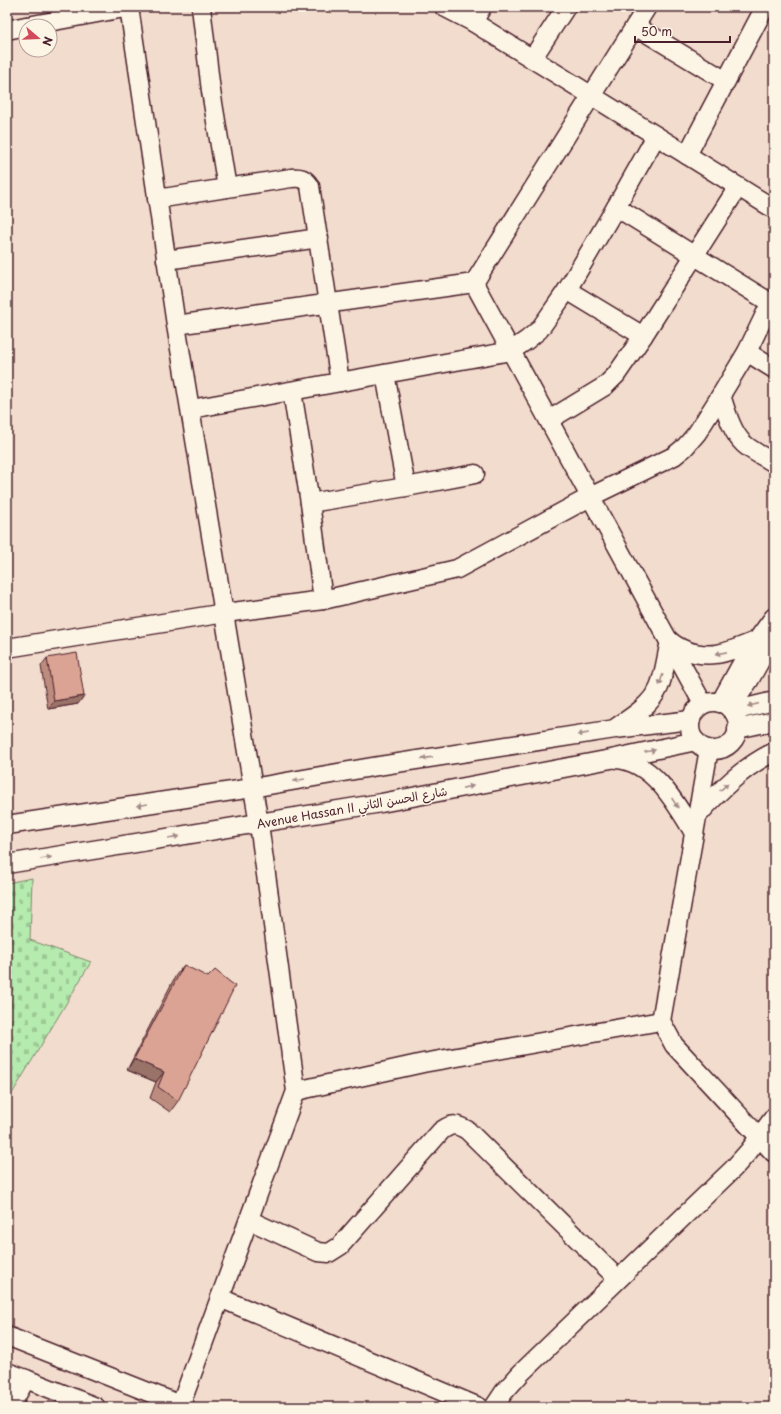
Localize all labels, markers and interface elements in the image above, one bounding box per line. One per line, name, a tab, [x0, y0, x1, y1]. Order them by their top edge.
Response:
north arrow	[18, 18, 58, 58]
scale bar	[635, 18, 730, 44]
text: 50 m	[641, 22, 672, 40]
text: N	[38, 35, 57, 49]
one-way arrow	[715, 650, 727, 656]
one-way arrow	[658, 674, 664, 686]
one-way arrow	[747, 703, 759, 709]
one-way arrow	[577, 731, 589, 737]
one-way arrow	[644, 748, 656, 754]
one-way arrow	[421, 756, 433, 762]
one-way arrow	[292, 777, 305, 783]
street label: Avenue Hassan II شارع الحسن الثاني	[255, 781, 449, 836]
one-way arrow	[719, 782, 729, 792]
one-way arrow	[462, 784, 474, 790]
one-way arrow	[671, 797, 679, 808]
one-way arrow	[136, 802, 149, 808]
one-way arrow	[168, 834, 180, 840]
one-way arrow	[39, 855, 52, 861]

